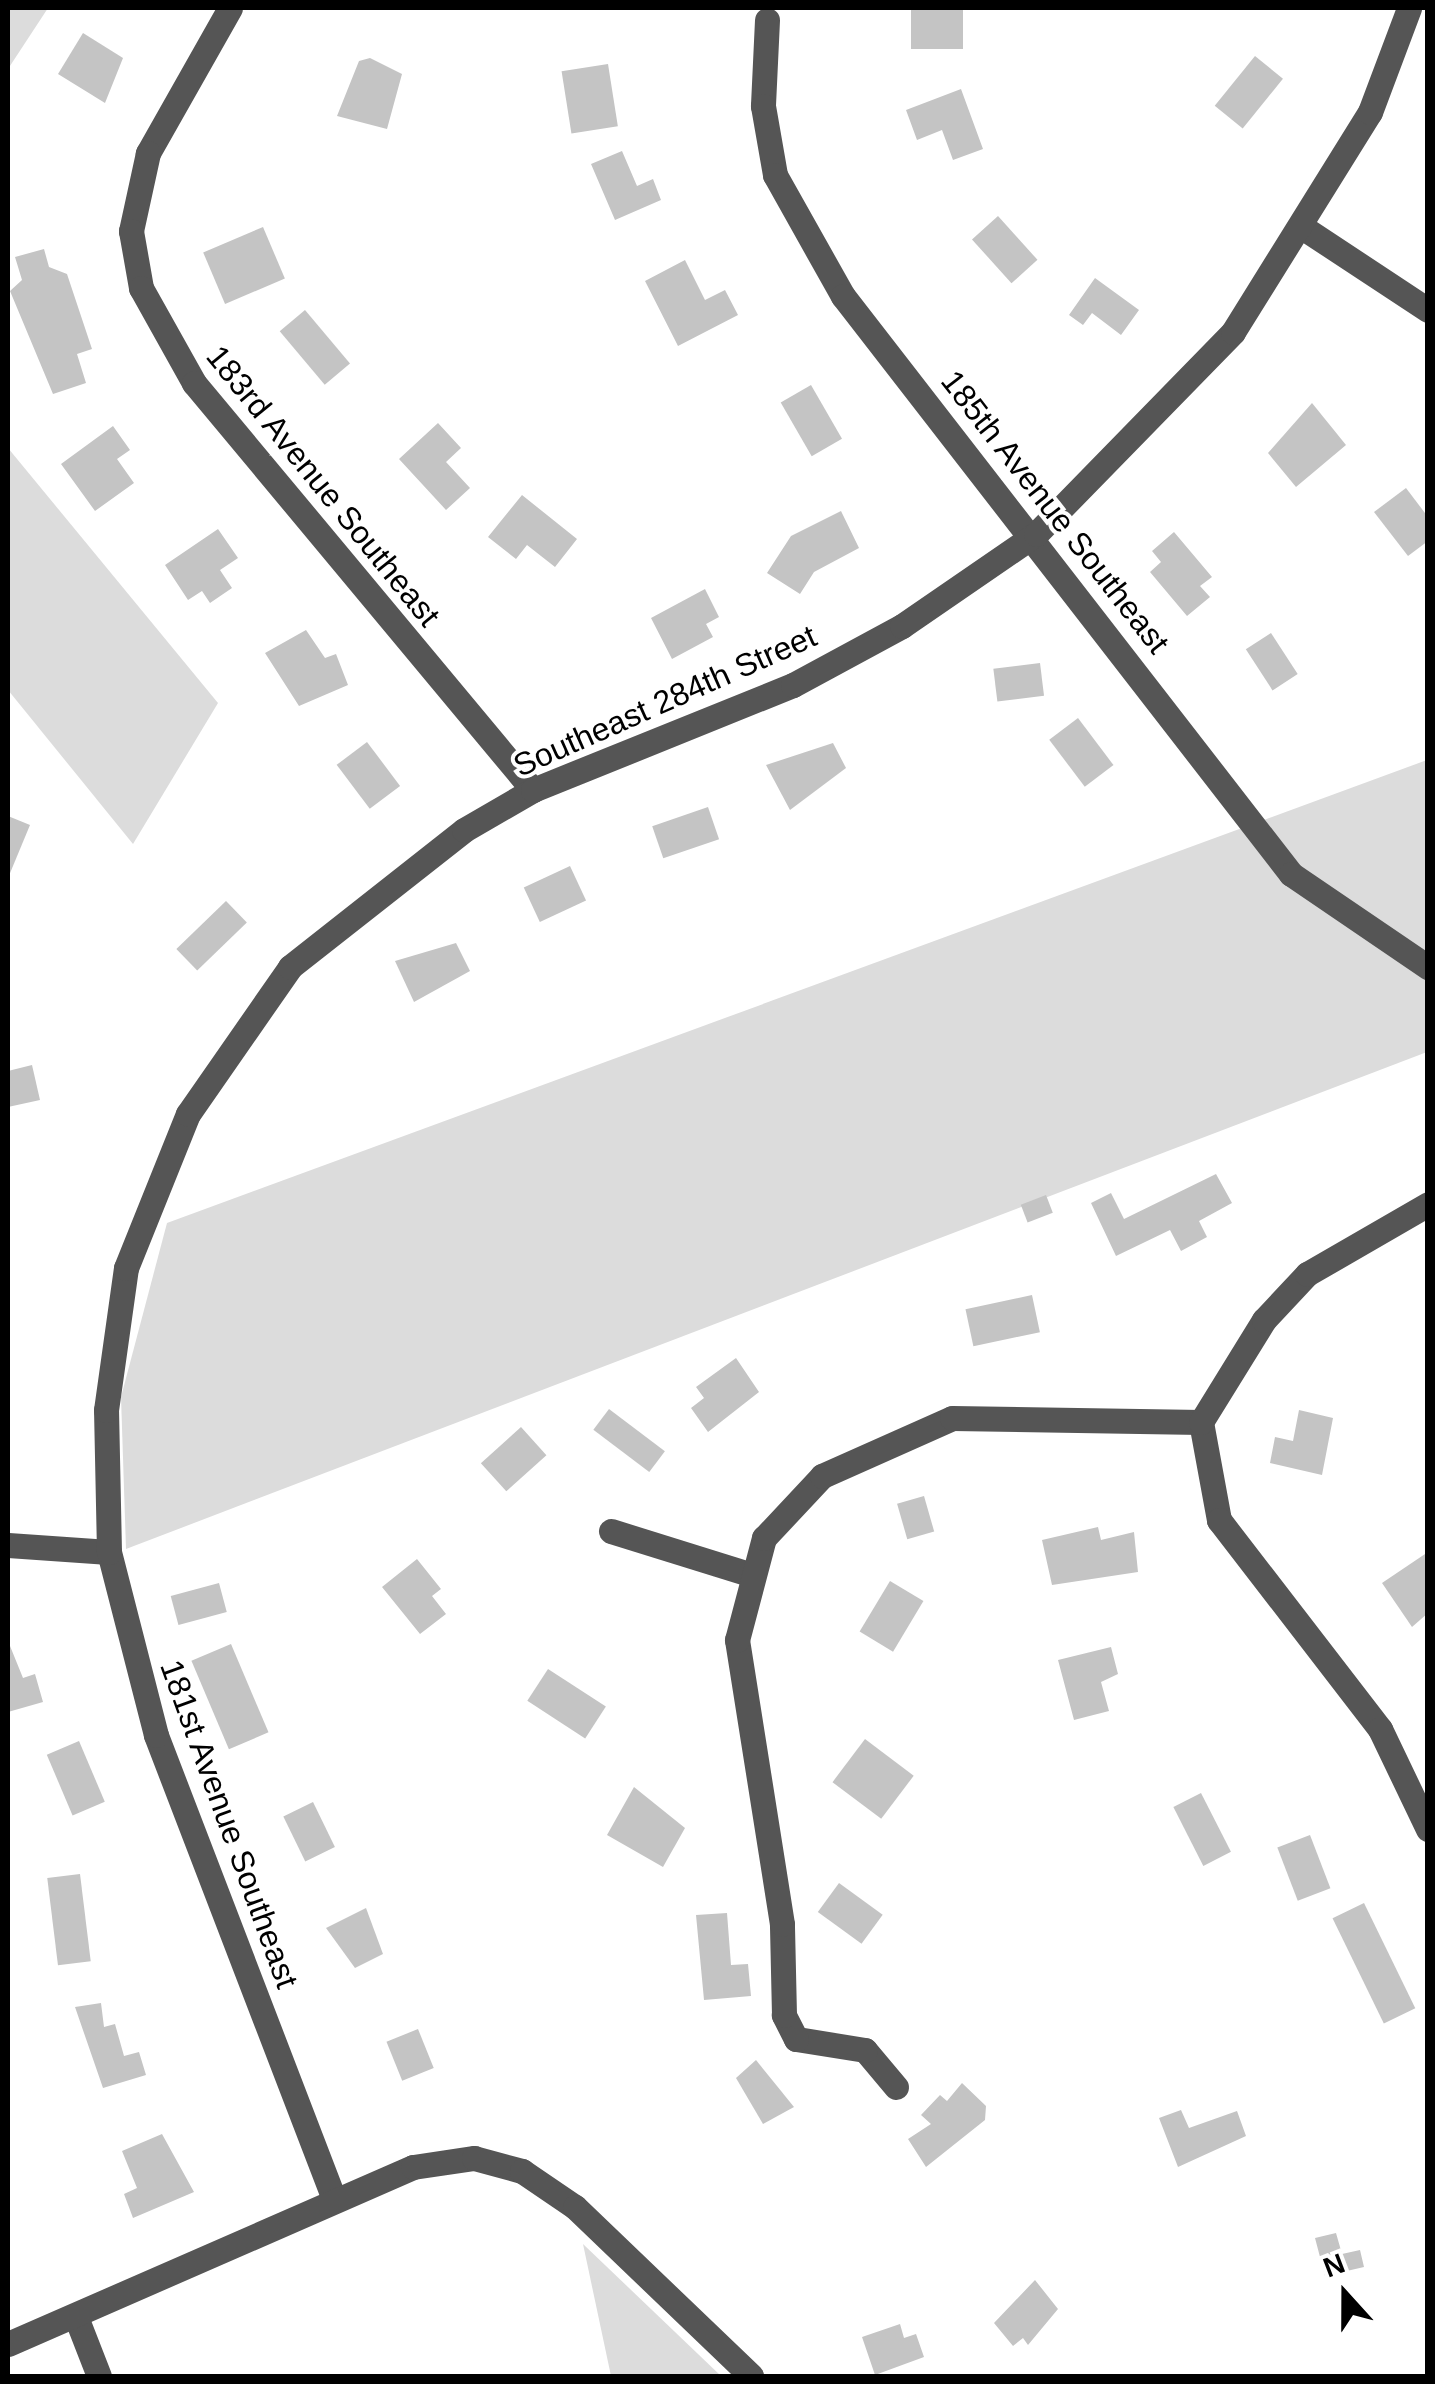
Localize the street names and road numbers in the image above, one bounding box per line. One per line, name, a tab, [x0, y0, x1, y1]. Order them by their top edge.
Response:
street label: 183rd Avenue Southeast	[197, 337, 449, 635]
street label: 185th Avenue Southeast	[932, 362, 1178, 662]
street label: Southeast 284th Street	[508, 617, 822, 785]
street label: 181st Avenue Southeast	[151, 1654, 307, 1994]

